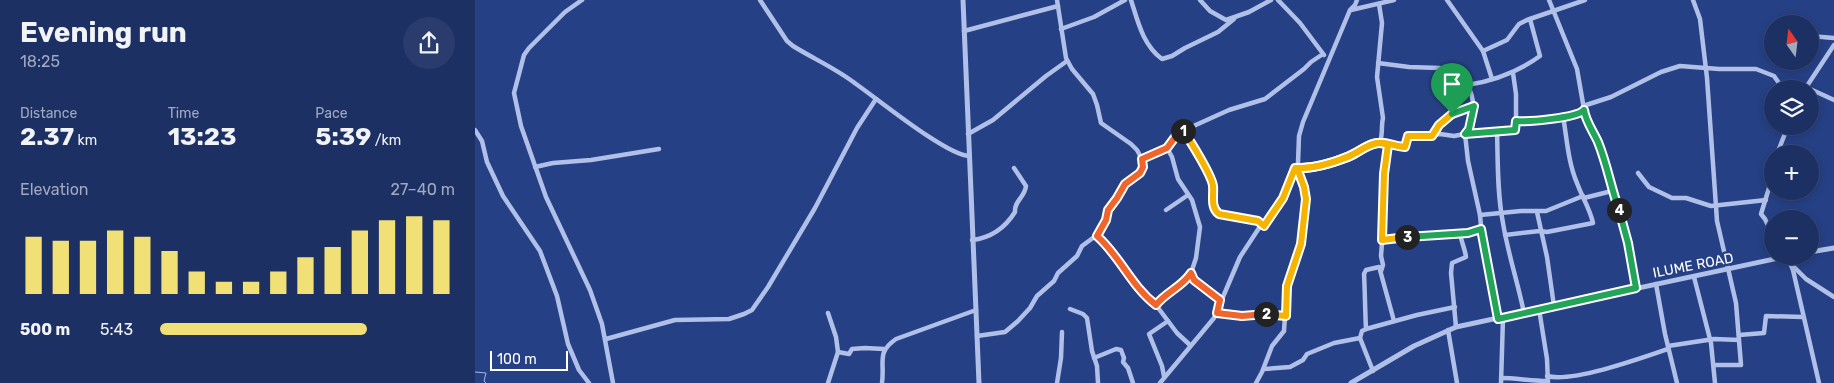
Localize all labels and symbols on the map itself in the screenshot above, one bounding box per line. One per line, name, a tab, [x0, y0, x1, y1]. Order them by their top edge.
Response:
north arrow	[1764, 15, 1819, 70]
pin	[1431, 63, 1473, 114]
pin: 1	[1171, 118, 1195, 144]
pin: 4	[1607, 198, 1631, 222]
pin: 3	[1395, 224, 1419, 250]
street label: ILUME ROAD	[1651, 249, 1735, 282]
pin: 2	[1253, 302, 1279, 326]
scale bar	[490, 348, 567, 371]

